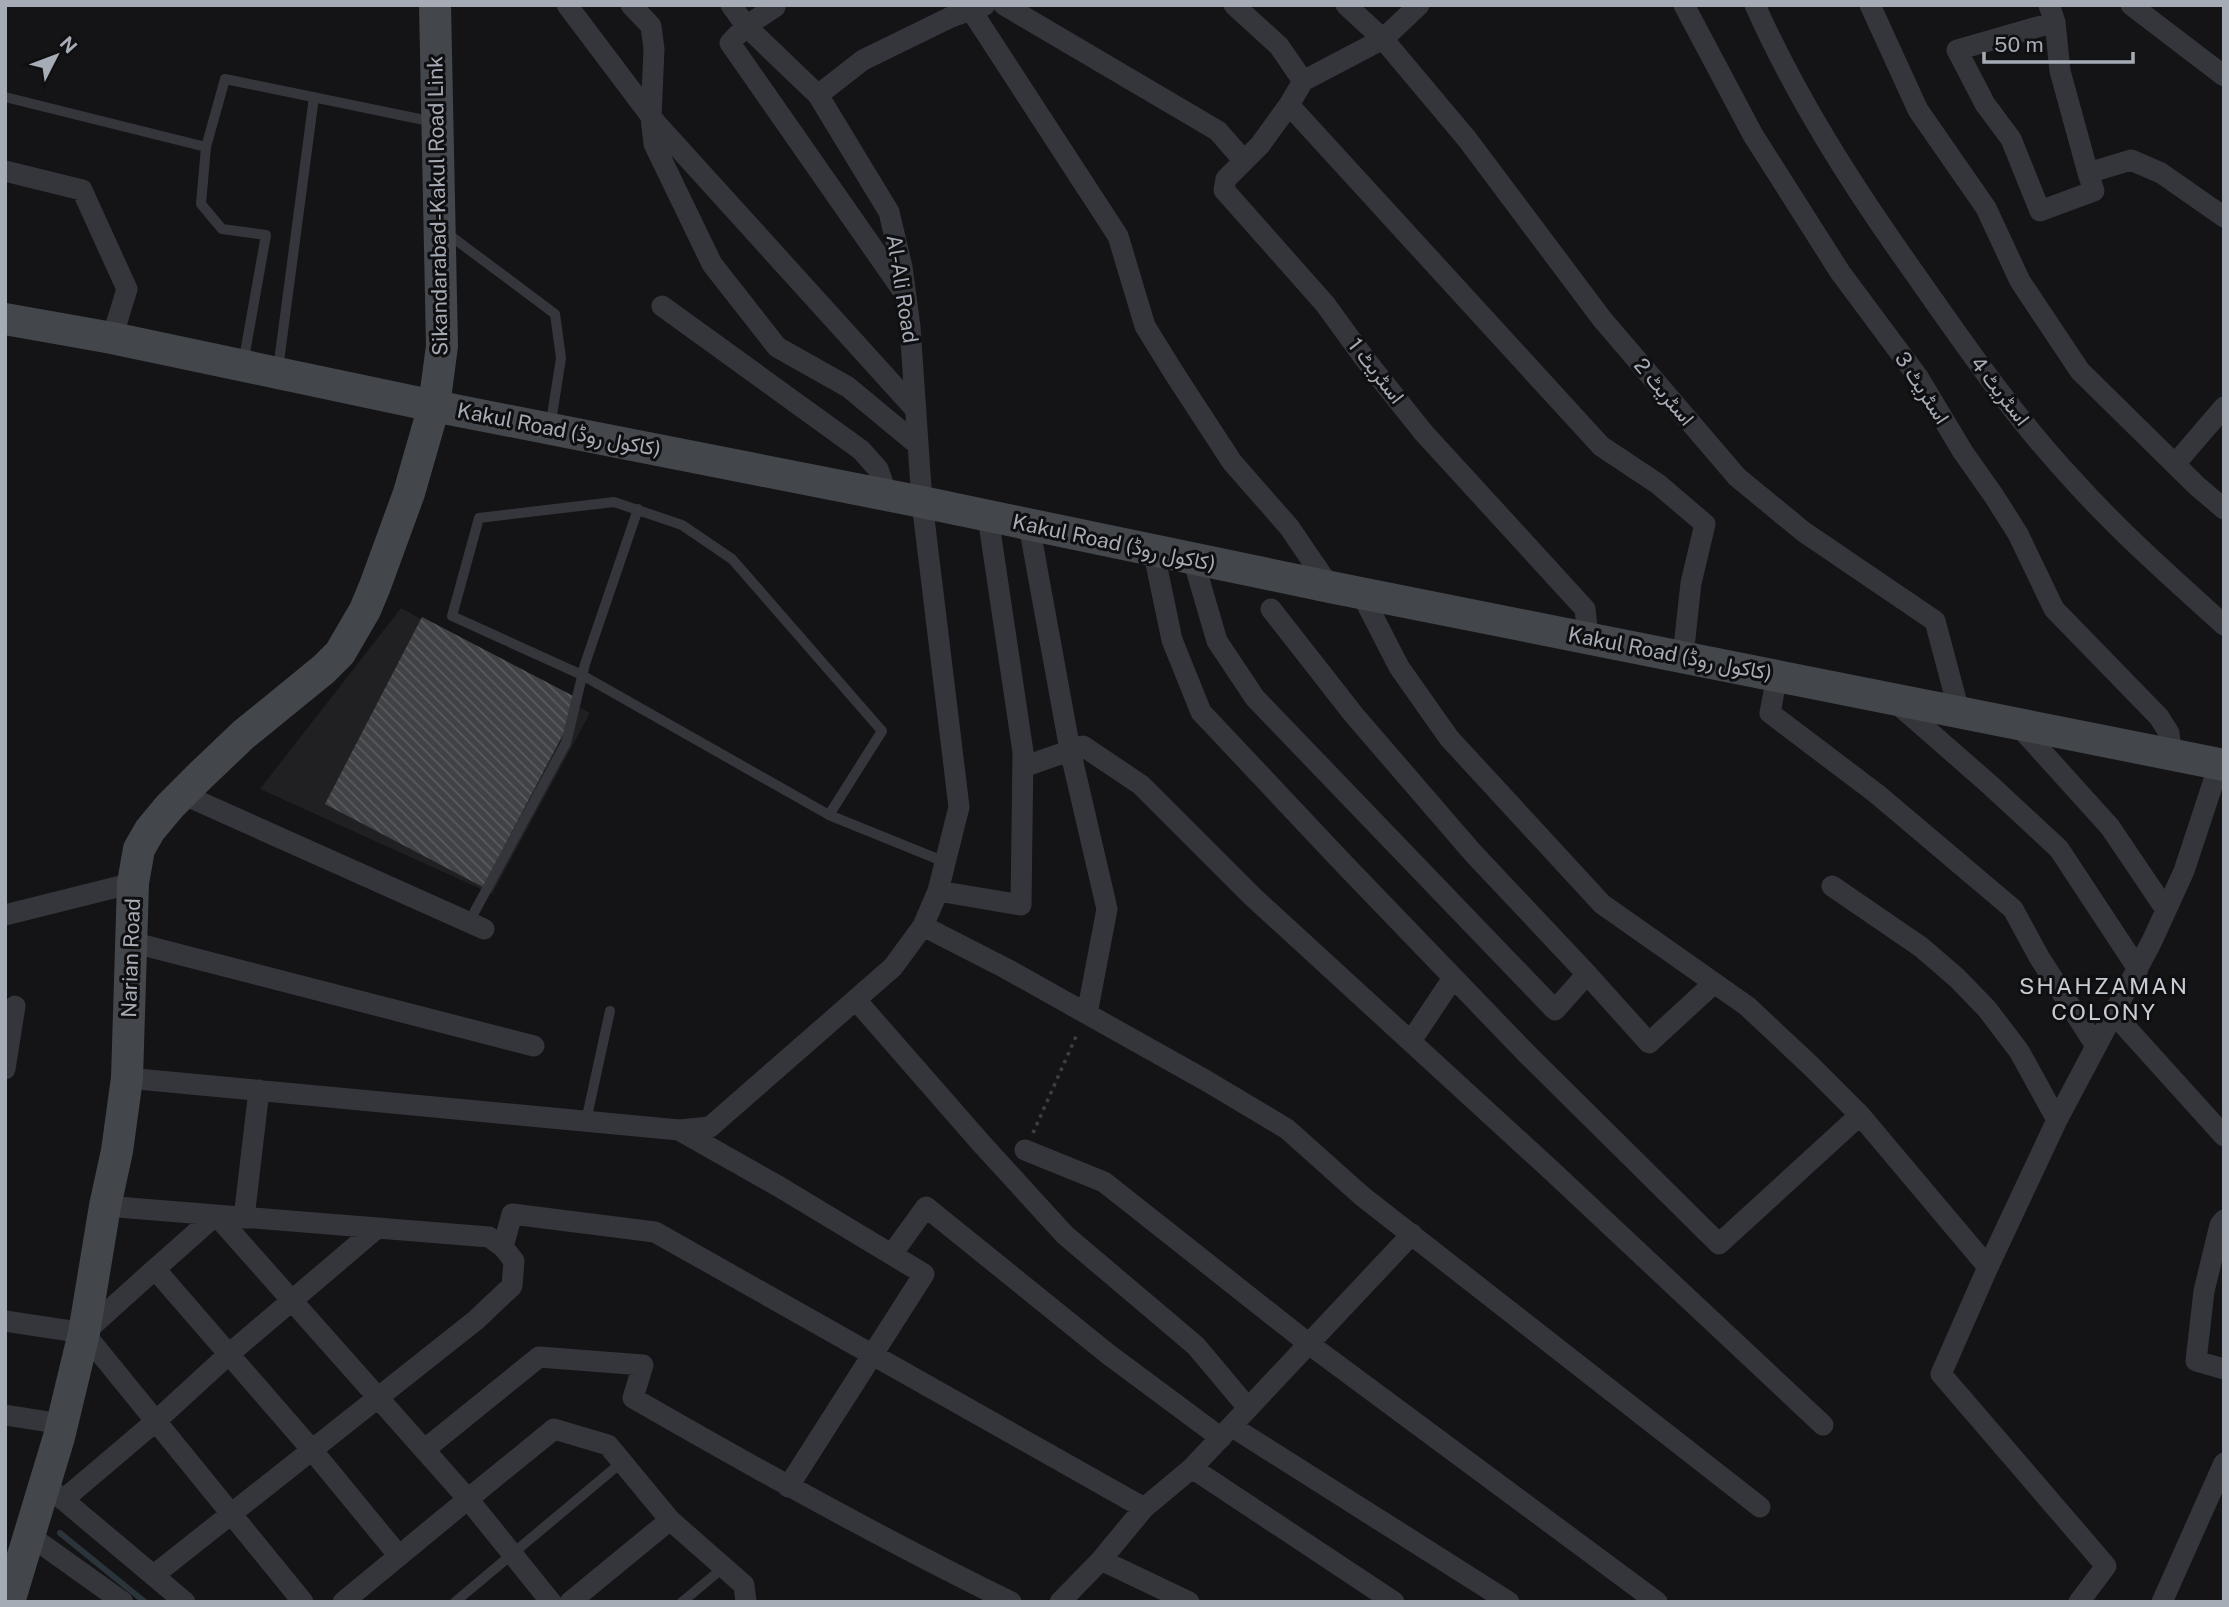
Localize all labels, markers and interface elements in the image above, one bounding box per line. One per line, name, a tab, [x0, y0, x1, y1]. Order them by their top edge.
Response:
north arrow	[21, 21, 91, 91]
scale bar	[1984, 21, 2133, 65]
text: N	[55, 32, 82, 58]
text: 50 m	[1994, 32, 2044, 57]
street label: Sikandarabad-Kakul Road Link	[422, 56, 453, 356]
street label: Al-Ali Road	[882, 233, 923, 345]
street label: اسٹریٹ 1	[1342, 333, 1410, 409]
street label: اسٹریٹ 3	[1889, 347, 1955, 429]
street label: اسٹریٹ 4	[1965, 351, 2035, 431]
street label: اسٹریٹ 2	[1628, 353, 1700, 431]
street label: Kakul Road (کاکول روڈ)	[455, 397, 663, 463]
street label: Kakul Road (کاکول روڈ)	[1010, 509, 1218, 577]
street label: Kakul Road (کاکول روڈ)	[1566, 621, 1774, 687]
street label: Narian Road	[116, 898, 145, 1018]
district label: SHAHZAMAN COLONY	[2019, 972, 2189, 1025]

